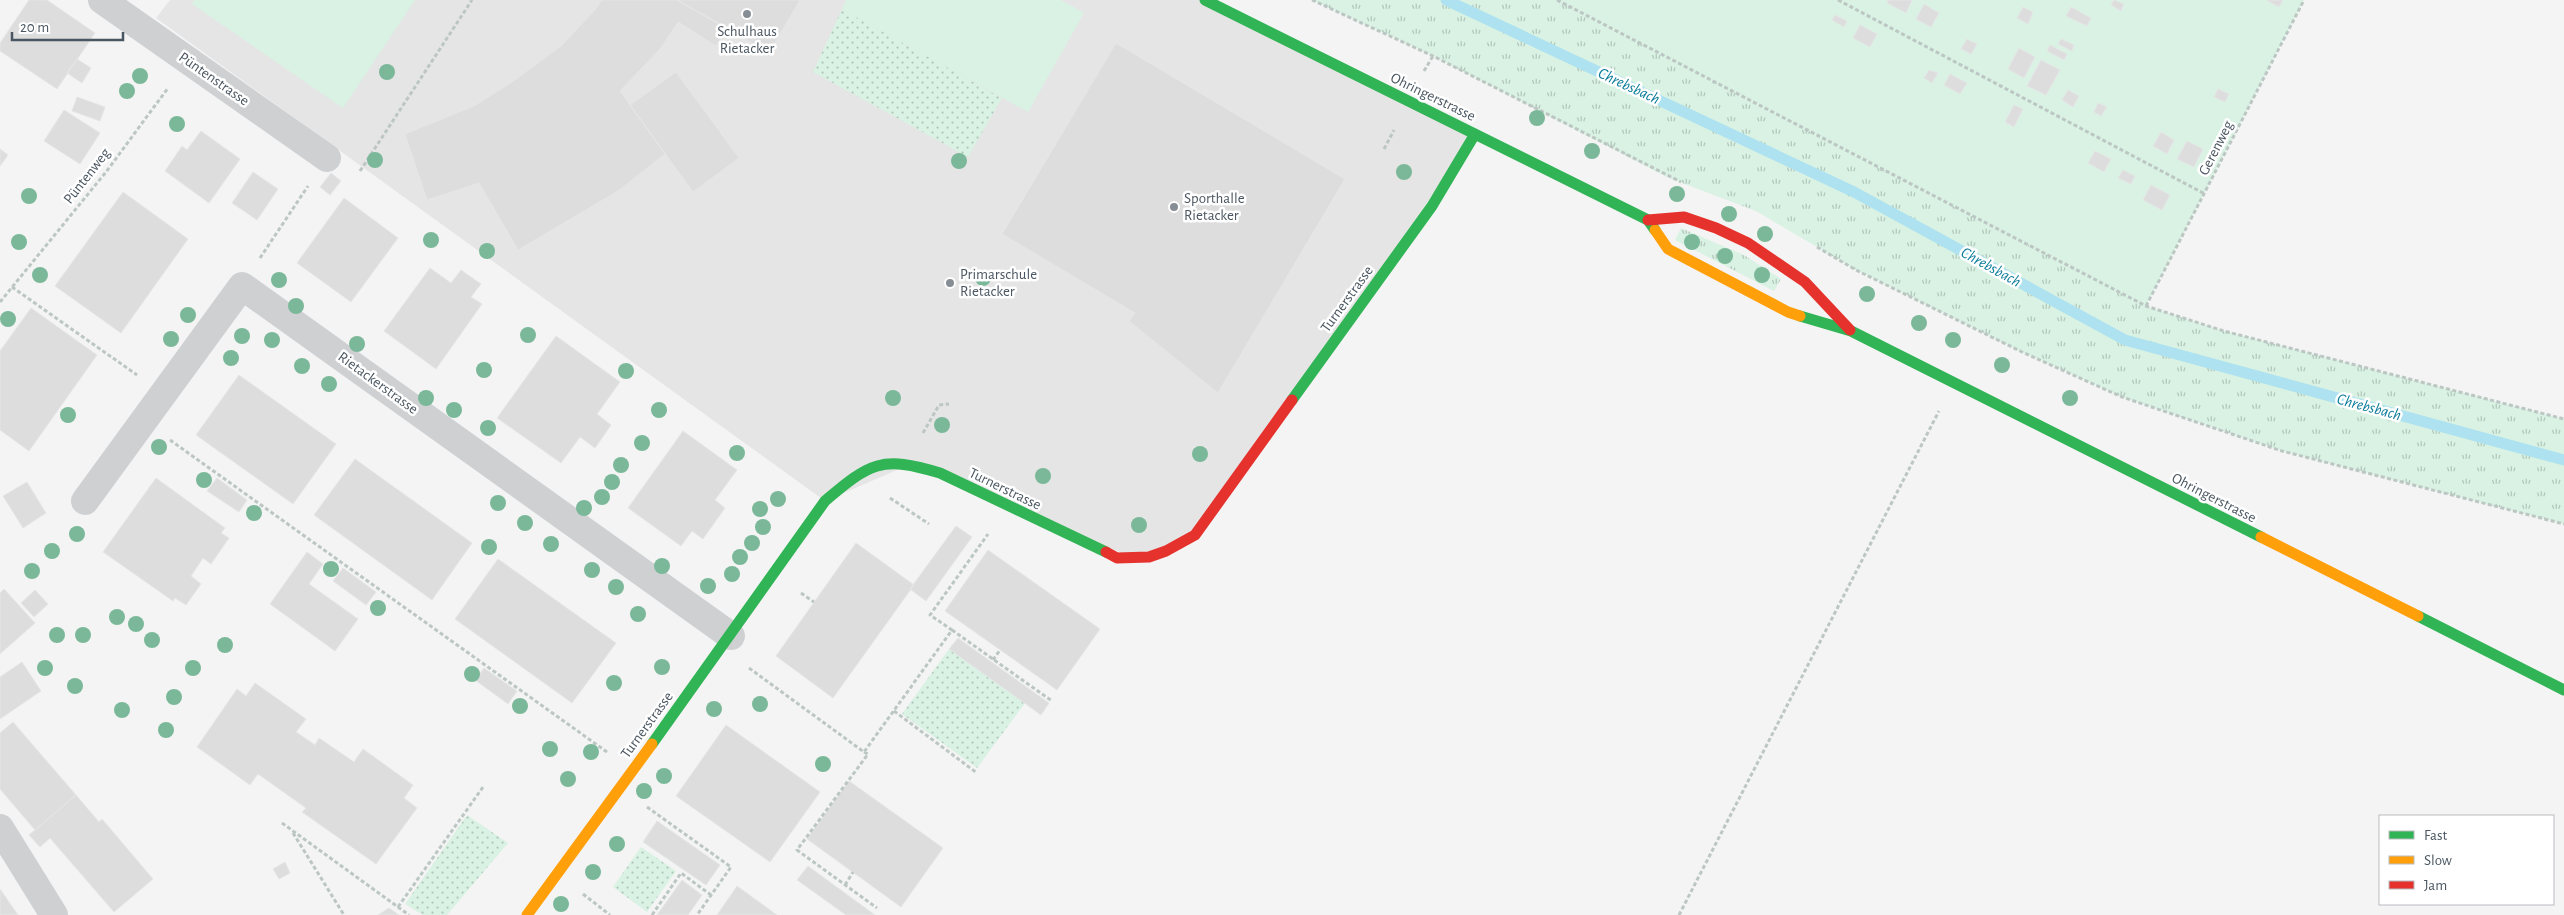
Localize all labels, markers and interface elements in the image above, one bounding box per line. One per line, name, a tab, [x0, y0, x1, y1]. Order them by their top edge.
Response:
marker: Schulhaus Rietacker	[741, 8, 753, 20]
scale bar	[12, 10, 124, 42]
text: 20 m	[20, 20, 49, 35]
place label: Schulhaus Rietacker	[717, 24, 777, 56]
street label: Püntenstrasse	[176, 49, 252, 109]
water label: Chrebsbach	[1596, 65, 1662, 107]
street label: Ohringerstrasse	[1388, 70, 1478, 124]
street label: Gerenweg	[2196, 118, 2236, 178]
street label: Püntenweg	[61, 145, 114, 207]
place label: Sporthalle Rietacker	[1184, 191, 1245, 223]
marker: Sporthalle Rietacker	[1168, 201, 1180, 213]
water label: Chrebsbach	[1958, 244, 2024, 290]
street label: Turnerstrasse	[1318, 263, 1376, 335]
place label: Primarschule Rietacker	[960, 267, 1037, 299]
marker: Primarschule Rietacker	[944, 277, 956, 289]
street label: Rietackerstrasse	[335, 349, 421, 417]
water label: Chrebsbach	[2335, 391, 2403, 423]
street label: Turnerstrasse	[967, 465, 1043, 513]
street label: Ohringerstrasse	[2169, 470, 2259, 526]
street label: Turnerstrasse	[618, 689, 676, 761]
legend	[2379, 815, 2554, 905]
text: Fast	[2424, 828, 2448, 843]
text: Slow	[2424, 853, 2452, 868]
text: Jam	[2424, 878, 2447, 893]

